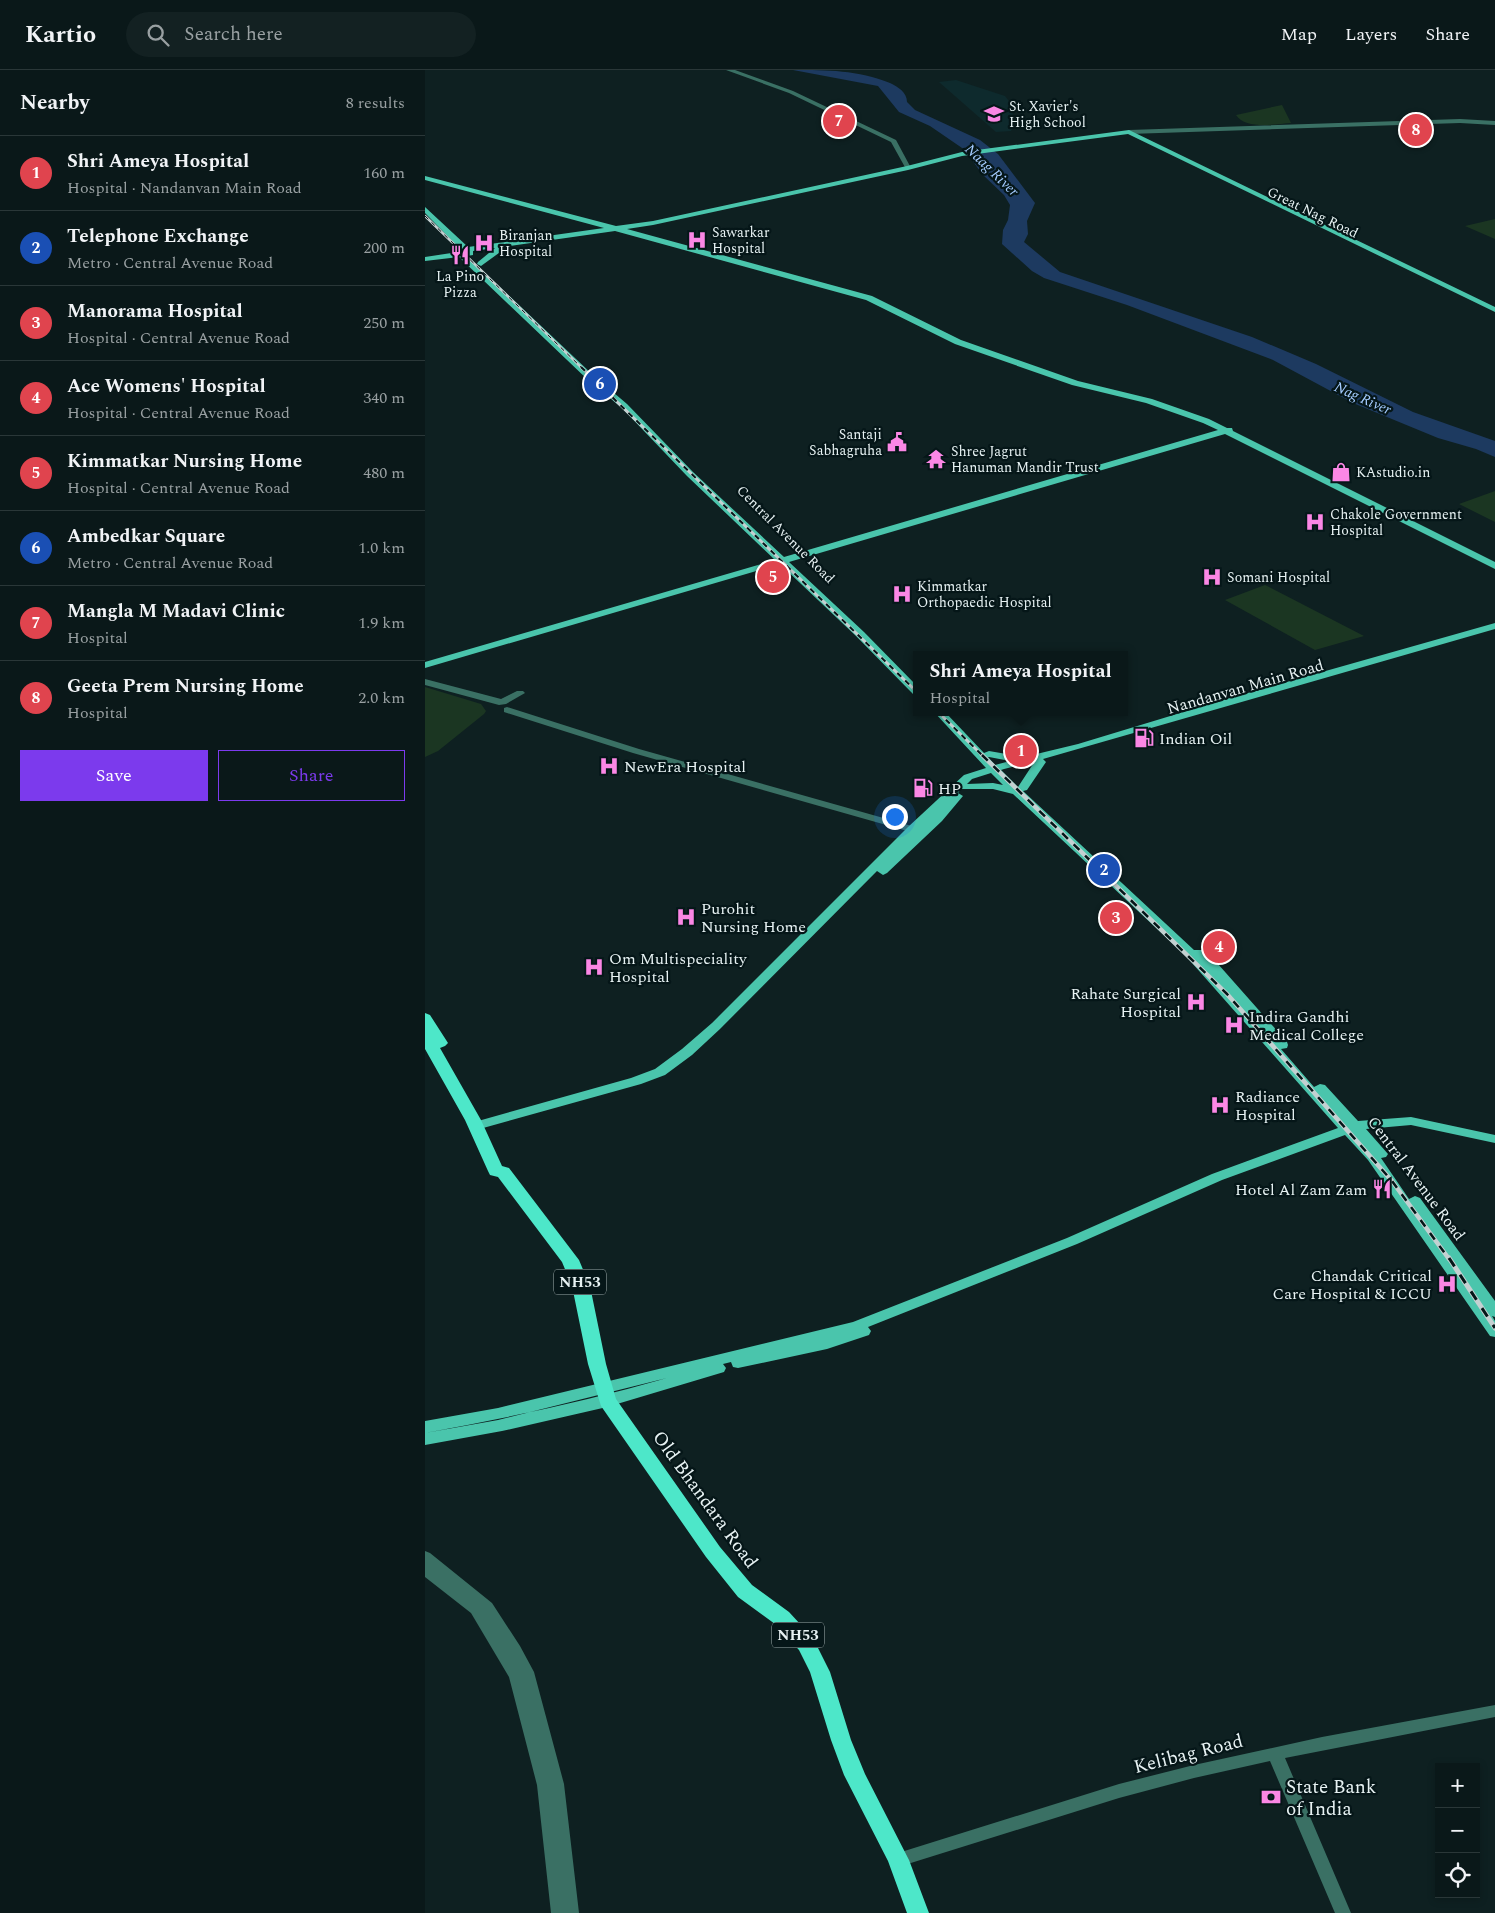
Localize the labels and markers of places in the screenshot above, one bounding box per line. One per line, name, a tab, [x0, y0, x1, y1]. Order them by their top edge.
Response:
place label: St. Xavier's High School	[1009, 96, 1086, 133]
pin: 7	[823, 102, 855, 140]
school or university icon: St. Xavier's High School	[983, 103, 1005, 125]
pin: 8	[1400, 111, 1432, 149]
place label: Sawarkar Hospital	[712, 222, 770, 259]
place label: Biranjan Hospital	[499, 225, 553, 262]
hospital icon: Sawarkar Hospital	[686, 229, 708, 251]
hospital icon: Biranjan Hospital	[473, 232, 495, 254]
restaurant icon: La Pino Pizza	[449, 244, 471, 266]
place label: La Pino Pizza	[436, 266, 484, 303]
pin: 6	[584, 365, 616, 403]
place label: Santaji Sabhagruha	[809, 424, 882, 461]
public building icon: Santaji Sabhagruha	[886, 431, 908, 453]
place label: Shree Jagrut Hanuman Mandir Trust	[951, 441, 1099, 478]
temple icon: Shree Jagrut Hanuman Mandir Trust	[925, 448, 947, 470]
shop icon: KAstudio.in	[1330, 461, 1352, 483]
place label: KAstudio.in	[1356, 462, 1430, 483]
place label: Chakole Government Hospital	[1330, 504, 1462, 541]
hospital icon: Chakole Government Hospital	[1304, 511, 1326, 533]
pin: 5	[757, 558, 789, 596]
hospital icon: Somani Hospital	[1201, 566, 1223, 588]
place label: Somani Hospital	[1227, 567, 1330, 588]
place label: Kimmatkar Orthopaedic Hospital	[917, 576, 1052, 613]
hospital icon: Kimmatkar Orthopaedic Hospital	[891, 583, 913, 605]
fuel station icon: Indian Oil	[1133, 727, 1155, 749]
place label: Indian Oil	[1159, 727, 1232, 751]
pin: 1	[1005, 732, 1037, 770]
hospital icon: NewEra Hospital	[598, 755, 620, 777]
place label: NewEra Hospital	[624, 755, 746, 779]
fuel station icon: HP	[912, 777, 934, 799]
place label: HP	[938, 777, 961, 801]
pin: 2	[1088, 851, 1120, 889]
place label: Purohit Nursing Home	[701, 897, 806, 939]
pin: 3	[1100, 899, 1132, 937]
hospital icon: Purohit Nursing Home	[675, 906, 697, 928]
pin: 4	[1203, 928, 1235, 966]
place label: Om Multispeciality Hospital	[609, 947, 748, 989]
hospital icon: Om Multispeciality Hospital	[583, 956, 605, 978]
place label: Rahate Surgical Hospital	[1070, 982, 1181, 1024]
hospital icon: Rahate Surgical Hospital	[1185, 991, 1207, 1013]
place label: Indira Gandhi Medical College	[1249, 1005, 1364, 1047]
hospital icon: Indira Gandhi Medical College	[1223, 1014, 1245, 1036]
place label: Radiance Hospital	[1235, 1085, 1300, 1127]
hospital icon: Radiance Hospital	[1209, 1094, 1231, 1116]
place label: Hotel Al Zam Zam	[1235, 1178, 1367, 1202]
restaurant icon: Hotel Al Zam Zam	[1371, 1178, 1393, 1200]
place label: Chandak Critical Care Hospital & ICCU	[1273, 1264, 1432, 1306]
hospital icon: Chandak Critical Care Hospital & ICCU	[1436, 1273, 1458, 1295]
place label: State Bank of India	[1286, 1773, 1377, 1824]
bank icon: State Bank of India	[1260, 1786, 1282, 1808]

